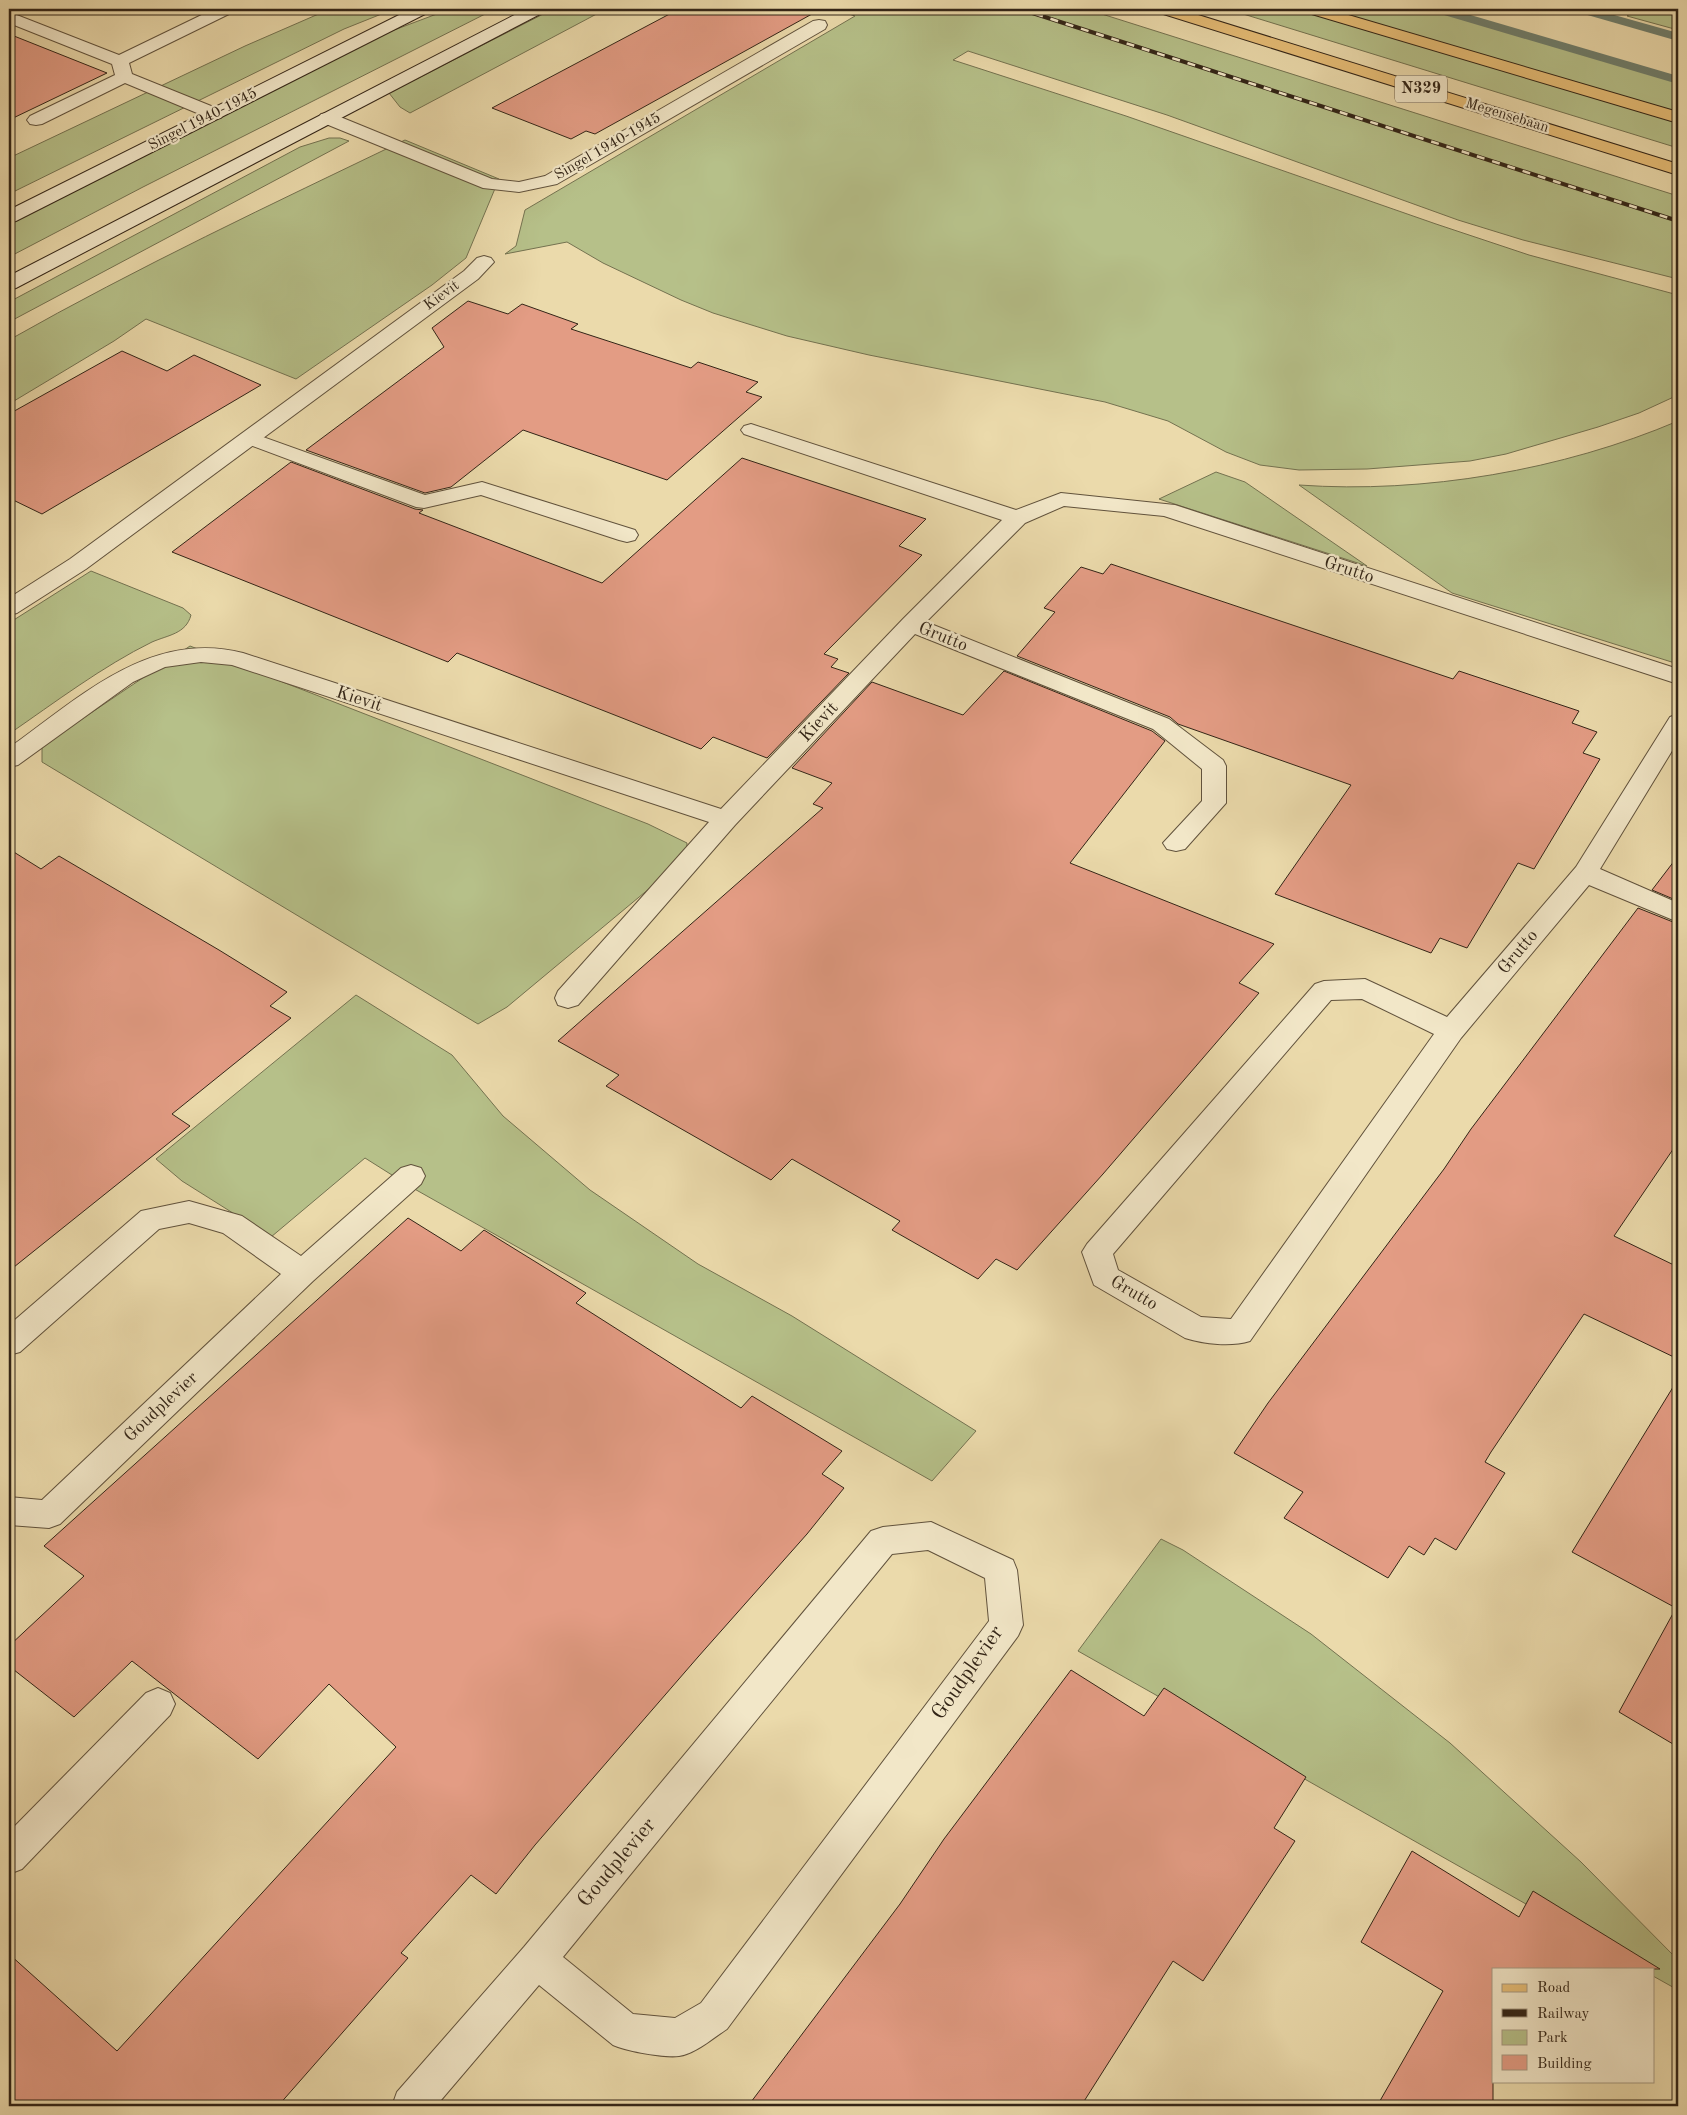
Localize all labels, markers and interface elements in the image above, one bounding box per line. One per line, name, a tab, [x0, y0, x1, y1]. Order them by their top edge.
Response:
road number: N329	[1395, 76, 1447, 102]
street label: Singel 1940-1945	[146, 86, 260, 154]
street label: Megensebaan	[1463, 96, 1551, 136]
street label: Singel 1940-1945	[552, 111, 664, 183]
street label: Kievit	[422, 278, 462, 314]
street label: Grutto	[1322, 553, 1376, 587]
street label: Grutto	[916, 619, 970, 655]
street label: Kievit	[334, 683, 384, 715]
street label: Kievit	[796, 699, 842, 745]
street label: Grutto	[1495, 926, 1541, 978]
street label: Grutto	[1107, 1272, 1161, 1314]
street label: Goudplevier	[121, 1368, 202, 1445]
street label: Goudplevier	[928, 1622, 1008, 1724]
street label: Goudplevier	[574, 1814, 660, 1911]
legend	[1492, 1968, 1654, 2082]
text: Road	[1537, 1981, 1571, 1996]
text: Railway	[1537, 2007, 1590, 2022]
text: Park	[1537, 2031, 1568, 2046]
text: Building	[1537, 2057, 1592, 2072]

